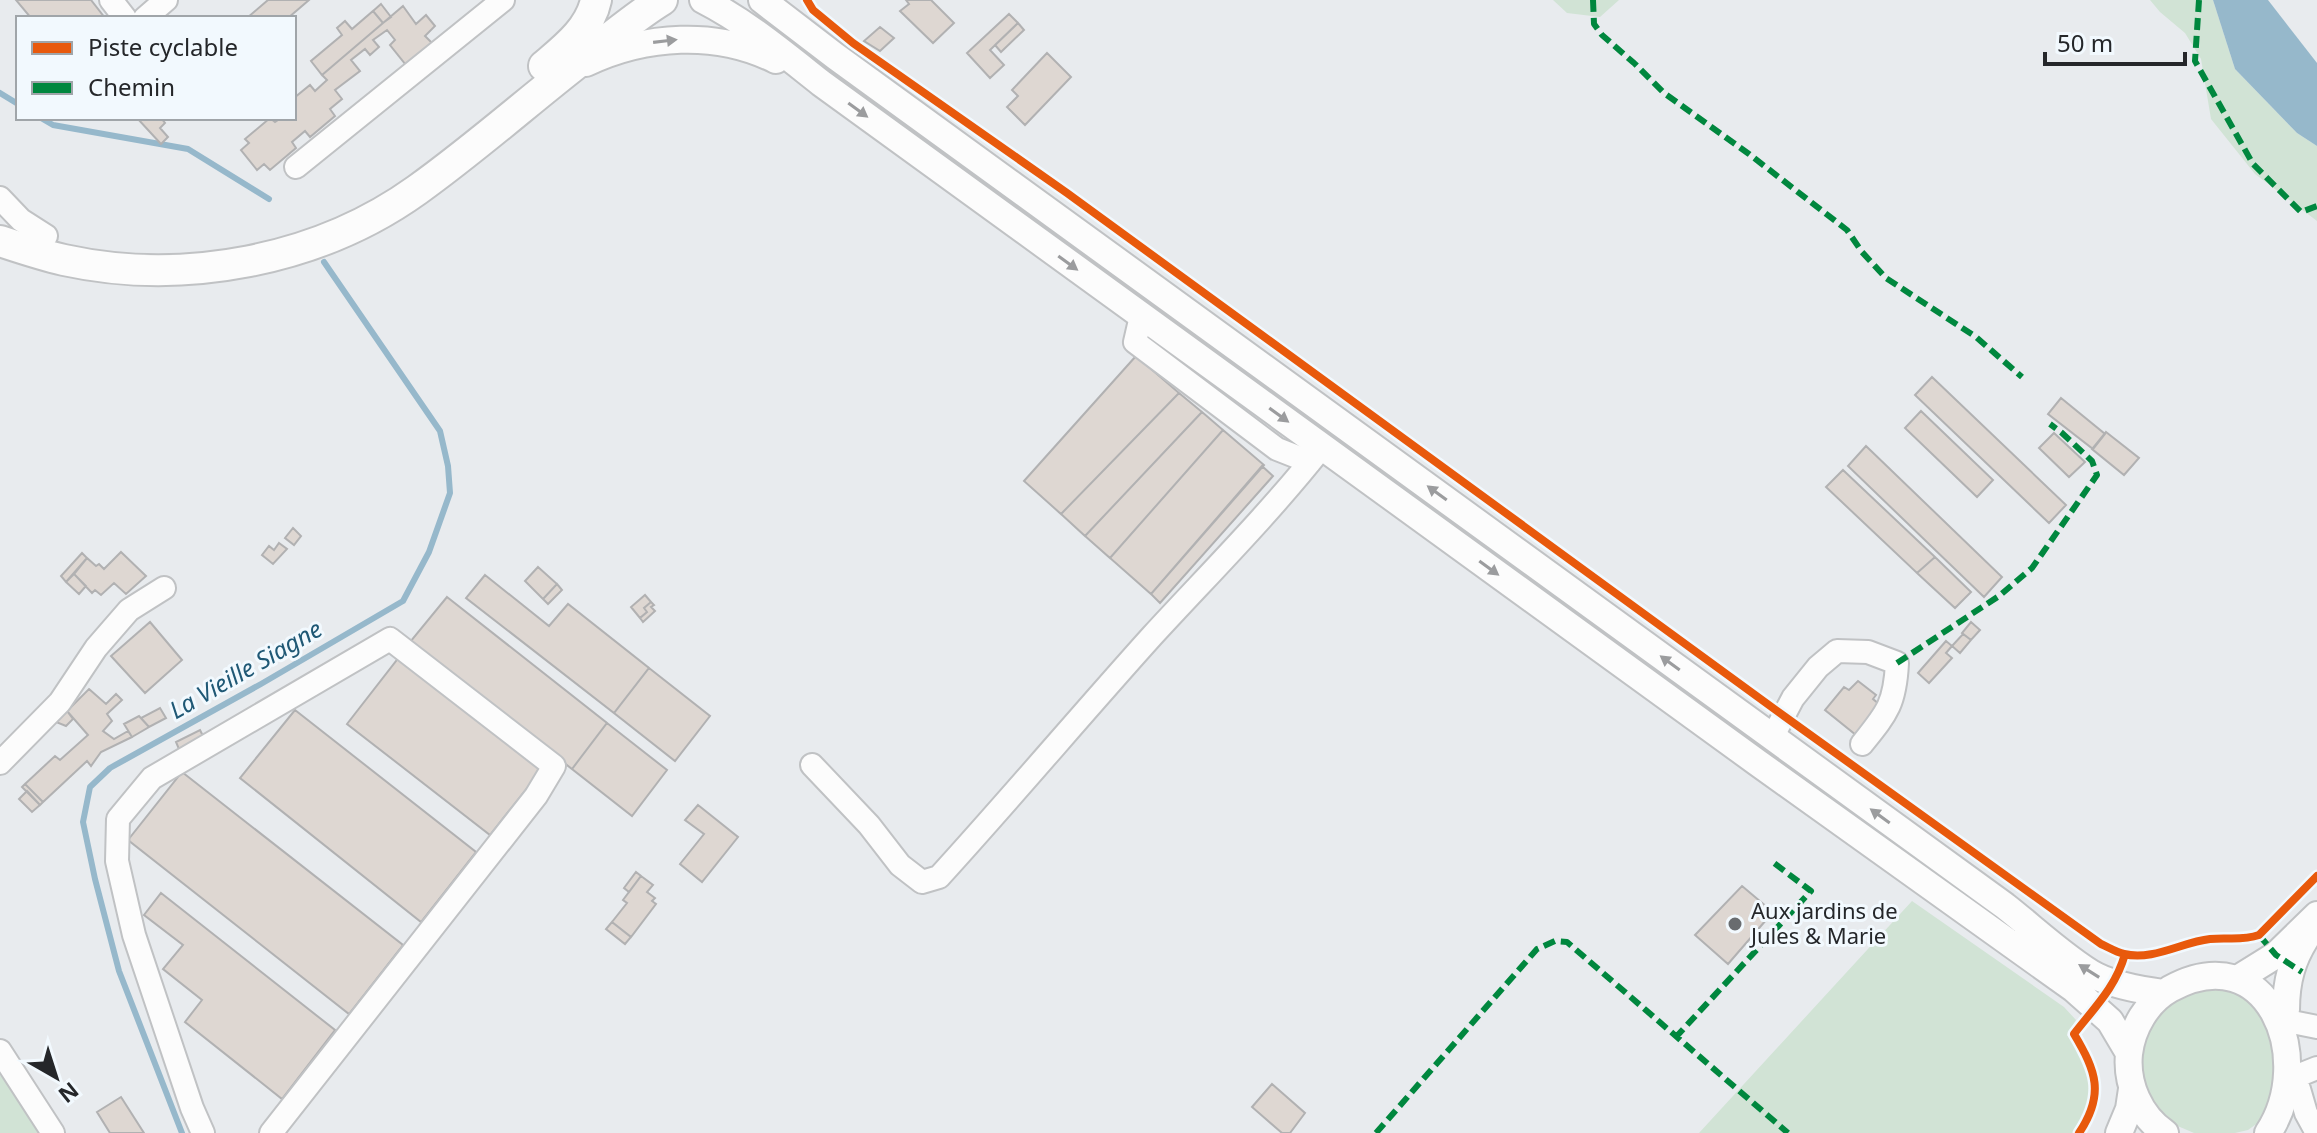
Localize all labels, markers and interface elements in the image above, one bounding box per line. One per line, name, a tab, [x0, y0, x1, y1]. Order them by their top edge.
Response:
legend	[16, 16, 296, 120]
scale bar	[2045, 16, 2185, 66]
text: 50 m	[2057, 26, 2113, 59]
text: Piste cyclable	[88, 30, 238, 63]
one-way arrow	[653, 35, 678, 48]
text: Chemin	[88, 70, 175, 103]
one-way arrow	[847, 101, 868, 117]
one-way arrow	[1058, 254, 1078, 270]
one-way arrow	[1268, 407, 1289, 422]
one-way arrow	[1427, 486, 1447, 502]
one-way arrow	[1479, 559, 1499, 575]
water label: La Vieille Siagne	[163, 612, 328, 726]
one-way arrow	[1659, 655, 1681, 671]
one-way arrow	[1870, 809, 1891, 824]
place label: Aux jardins de Jules & Marie	[1749, 895, 1898, 950]
marker: Aux jardins de Jules & Marie	[1726, 915, 1744, 933]
one-way arrow	[2078, 964, 2100, 978]
north arrow	[16, 1037, 96, 1117]
text: N	[53, 1076, 86, 1111]

